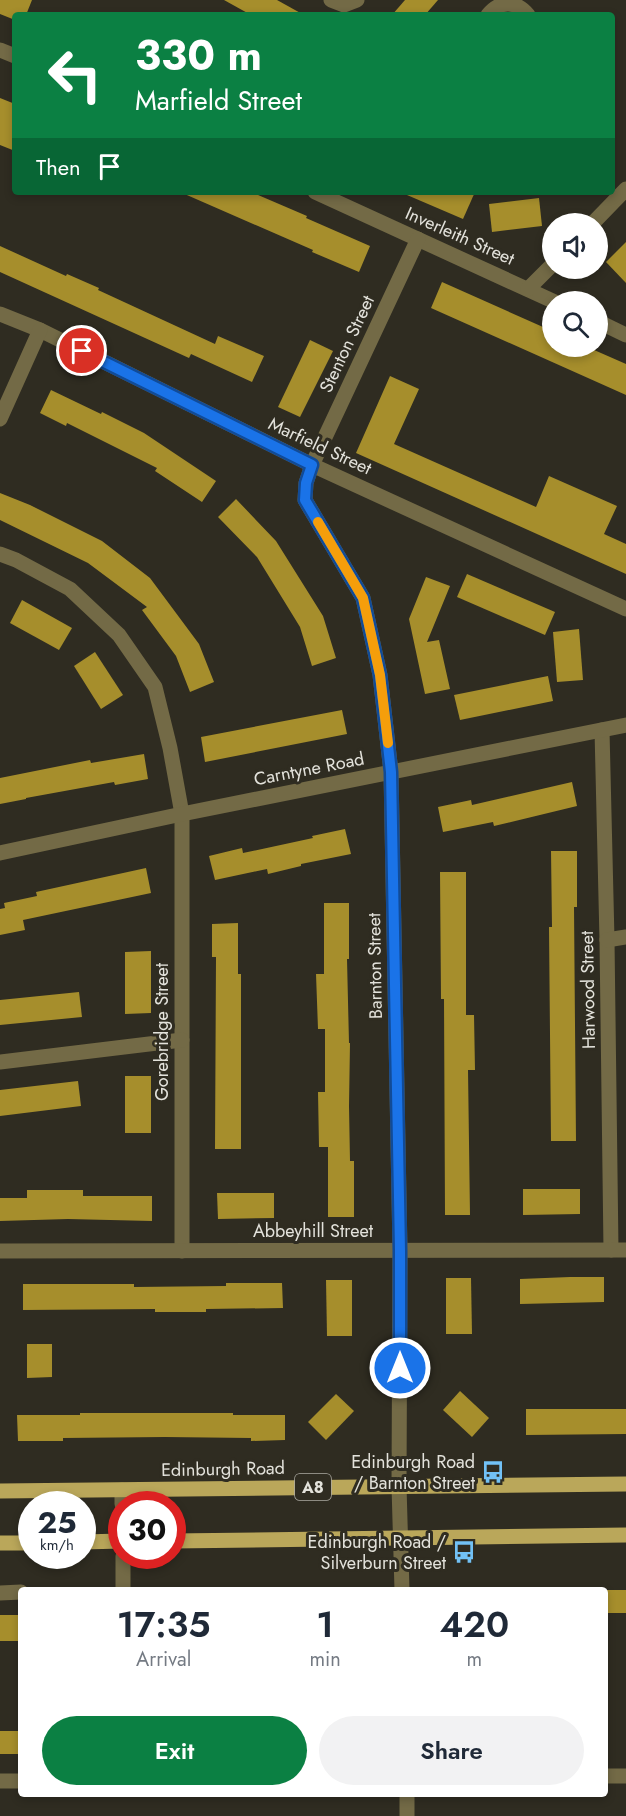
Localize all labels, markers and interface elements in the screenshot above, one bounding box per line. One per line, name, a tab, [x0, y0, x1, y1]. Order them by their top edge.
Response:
text: 330 m	[135, 25, 262, 86]
icon: left	[36, 36, 114, 114]
text: Marfield Street	[135, 81, 302, 120]
icon: arrive	[93, 150, 126, 183]
text: Then	[36, 151, 81, 183]
street label: Inverleith Street	[401, 200, 519, 272]
map controls	[542, 213, 608, 357]
button: sound	[542, 213, 608, 279]
street label: Stenton Street	[313, 290, 381, 397]
button: search	[542, 291, 608, 357]
pin	[56, 325, 107, 376]
icon: arrive	[65, 334, 98, 367]
street label: Marfield Street	[264, 411, 377, 482]
street label: Carntyne Road	[252, 746, 366, 792]
street label: Barnton Street	[361, 912, 389, 1019]
street label: Harwood Street	[574, 930, 602, 1049]
street label: Gorebridge Street	[149, 962, 175, 1101]
street label: Abbeyhill Street	[253, 1218, 374, 1244]
position arrow	[368, 1336, 432, 1400]
place label: Edinburgh Road / Barnton Street	[351, 1449, 476, 1496]
street label: Edinburgh Road	[161, 1455, 285, 1483]
bus stop icon: Edinburgh Road / Barnton Street	[480, 1459, 506, 1485]
road number: A8	[295, 1474, 331, 1500]
speed limit sign: 30	[108, 1491, 186, 1569]
text: 25	[37, 1501, 77, 1544]
place label: Edinburgh Road / Silverburn Street	[307, 1529, 447, 1576]
text: km/h	[40, 1534, 74, 1556]
bus stop icon: Edinburgh Road / Silverburn Street	[451, 1539, 477, 1565]
text: 17:35	[117, 1598, 211, 1650]
text: 1	[316, 1598, 334, 1650]
text: 420	[440, 1598, 509, 1650]
text: Arrival	[136, 1645, 191, 1674]
text: min	[309, 1645, 341, 1674]
text: m	[467, 1645, 482, 1674]
button: Exit	[42, 1716, 307, 1785]
button: Share	[319, 1716, 584, 1785]

